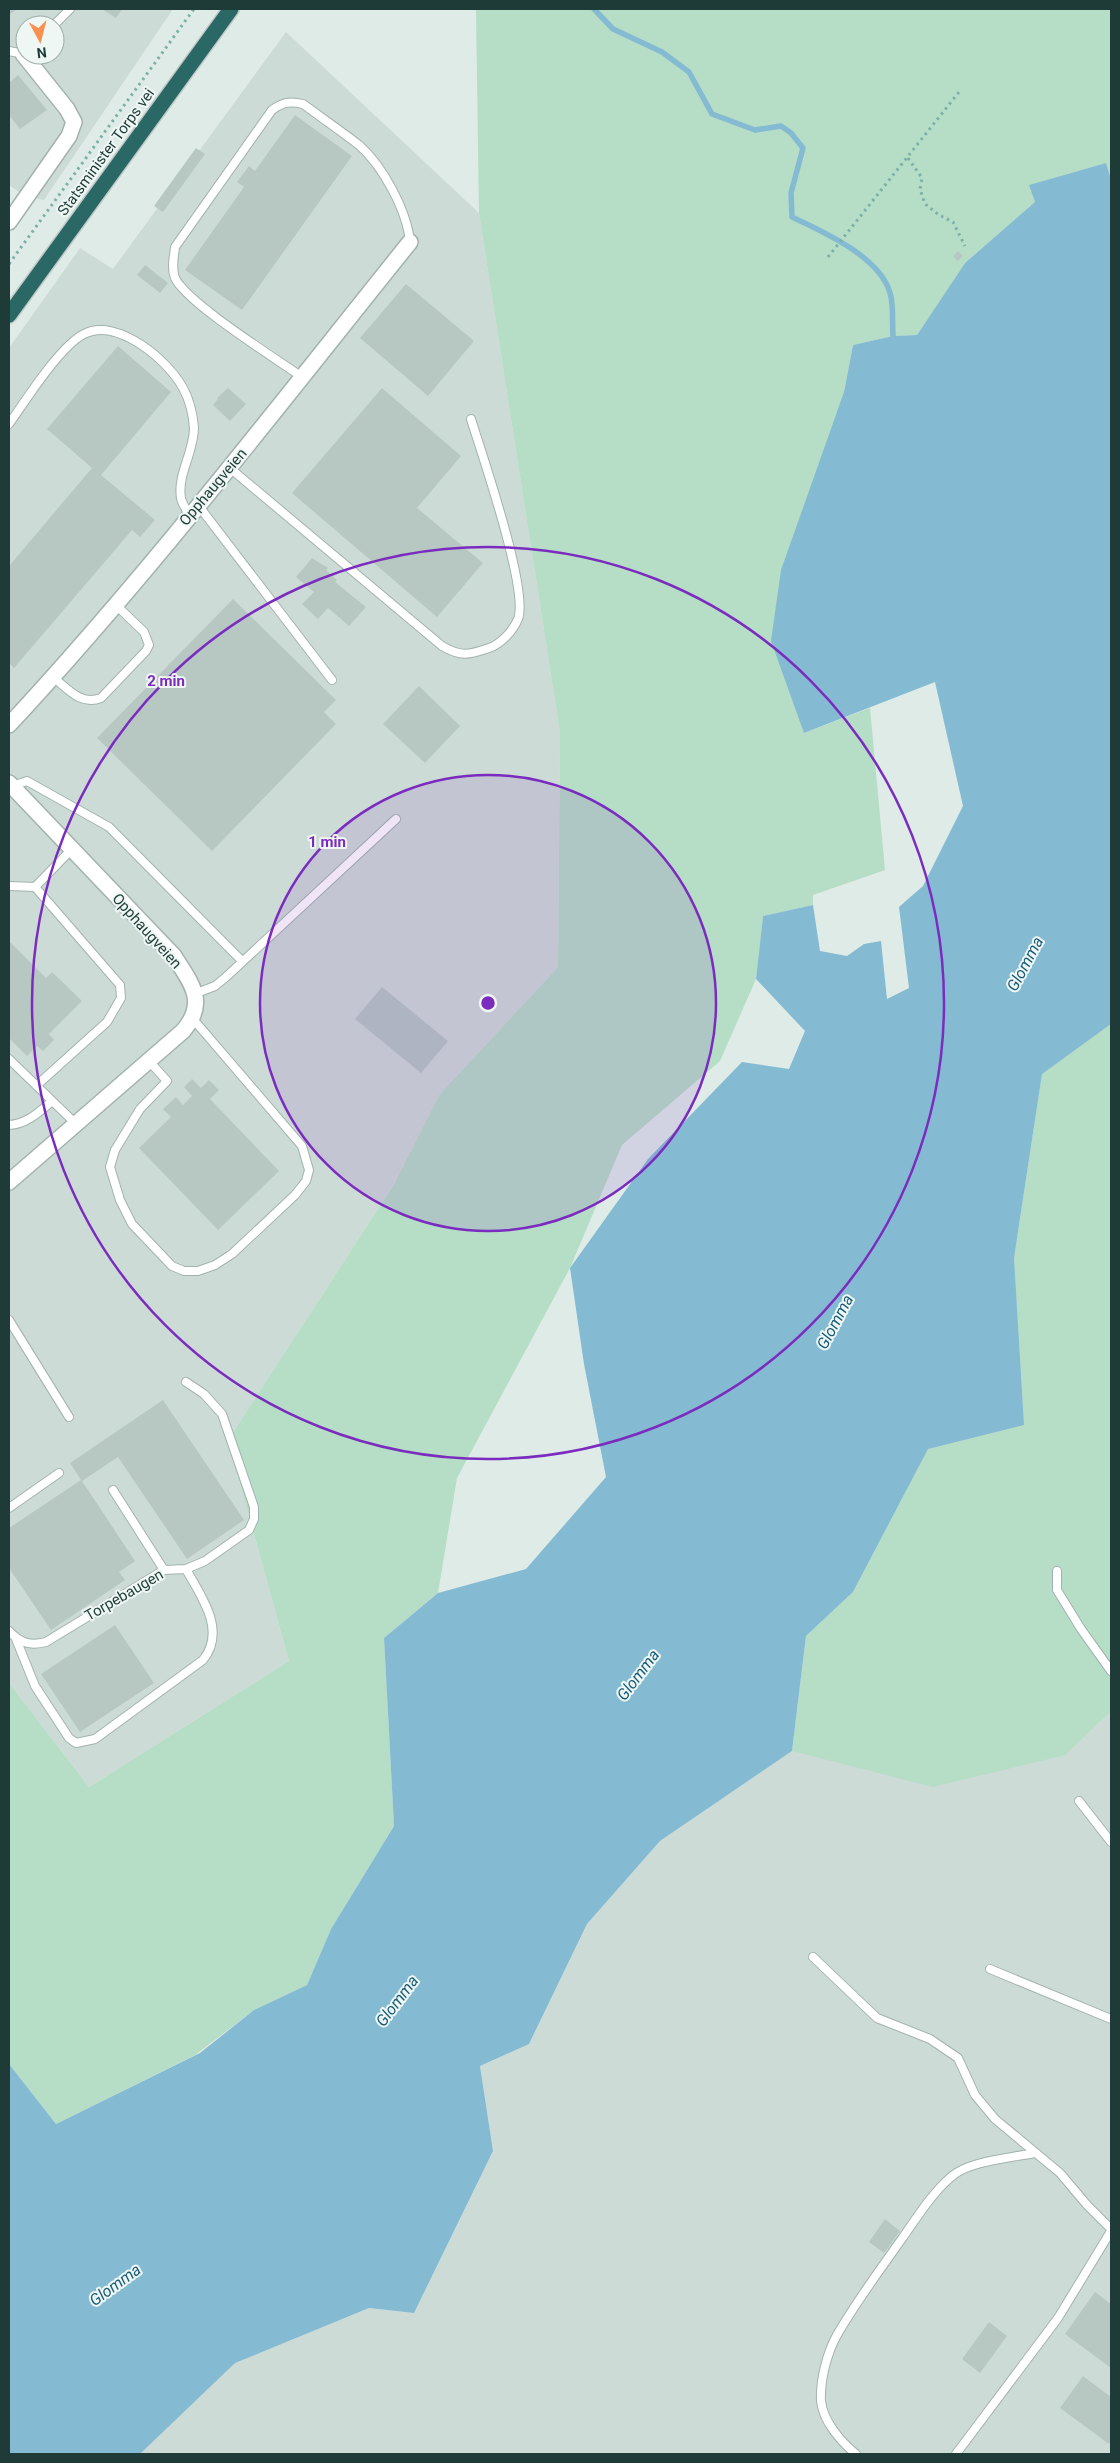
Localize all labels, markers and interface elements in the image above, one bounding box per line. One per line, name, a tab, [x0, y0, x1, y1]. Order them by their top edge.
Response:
north arrow	[15, 15, 65, 65]
text: N	[36, 44, 47, 61]
street label: Statsminister Torps vei	[54, 85, 158, 219]
street label: Opphaugveien	[175, 445, 251, 529]
text: 2 min	[147, 672, 185, 690]
text: 1 min	[308, 833, 346, 851]
street label: Opphaugveien	[108, 890, 186, 972]
water label: Glomma	[1003, 934, 1047, 994]
centre of rings	[479, 994, 497, 1012]
water label: Glomma	[813, 1292, 857, 1352]
street label: Torpebaugen	[81, 1565, 167, 1625]
water label: Glomma	[613, 1646, 663, 1704]
water label: Glomma	[372, 1972, 422, 2030]
water label: Glomma	[86, 2260, 144, 2310]

